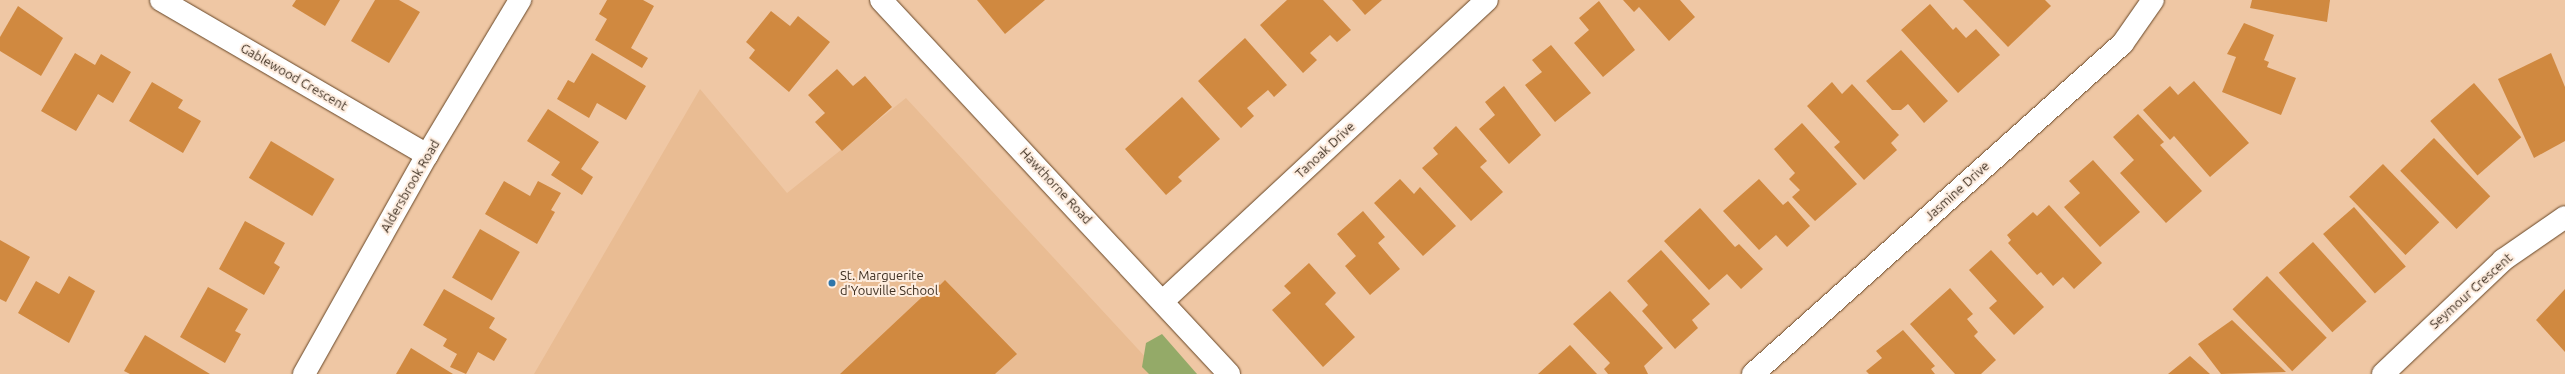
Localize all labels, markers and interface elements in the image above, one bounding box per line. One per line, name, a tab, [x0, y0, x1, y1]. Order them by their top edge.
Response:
street label: Gablewood Crescent	[238, 40, 350, 114]
street label: Tanoak Drive	[1292, 119, 1358, 181]
street label: Aldersbrook Road	[377, 137, 443, 235]
street label: Hawthorne Road	[1017, 145, 1095, 227]
street label: Jasmine Drive	[1922, 158, 1992, 224]
street label: Seymour Crescent	[2426, 250, 2516, 332]
place label: St. Marguerite d'Youville School	[840, 268, 938, 299]
marker: St. Marguerite d'Youville School	[827, 278, 837, 288]

